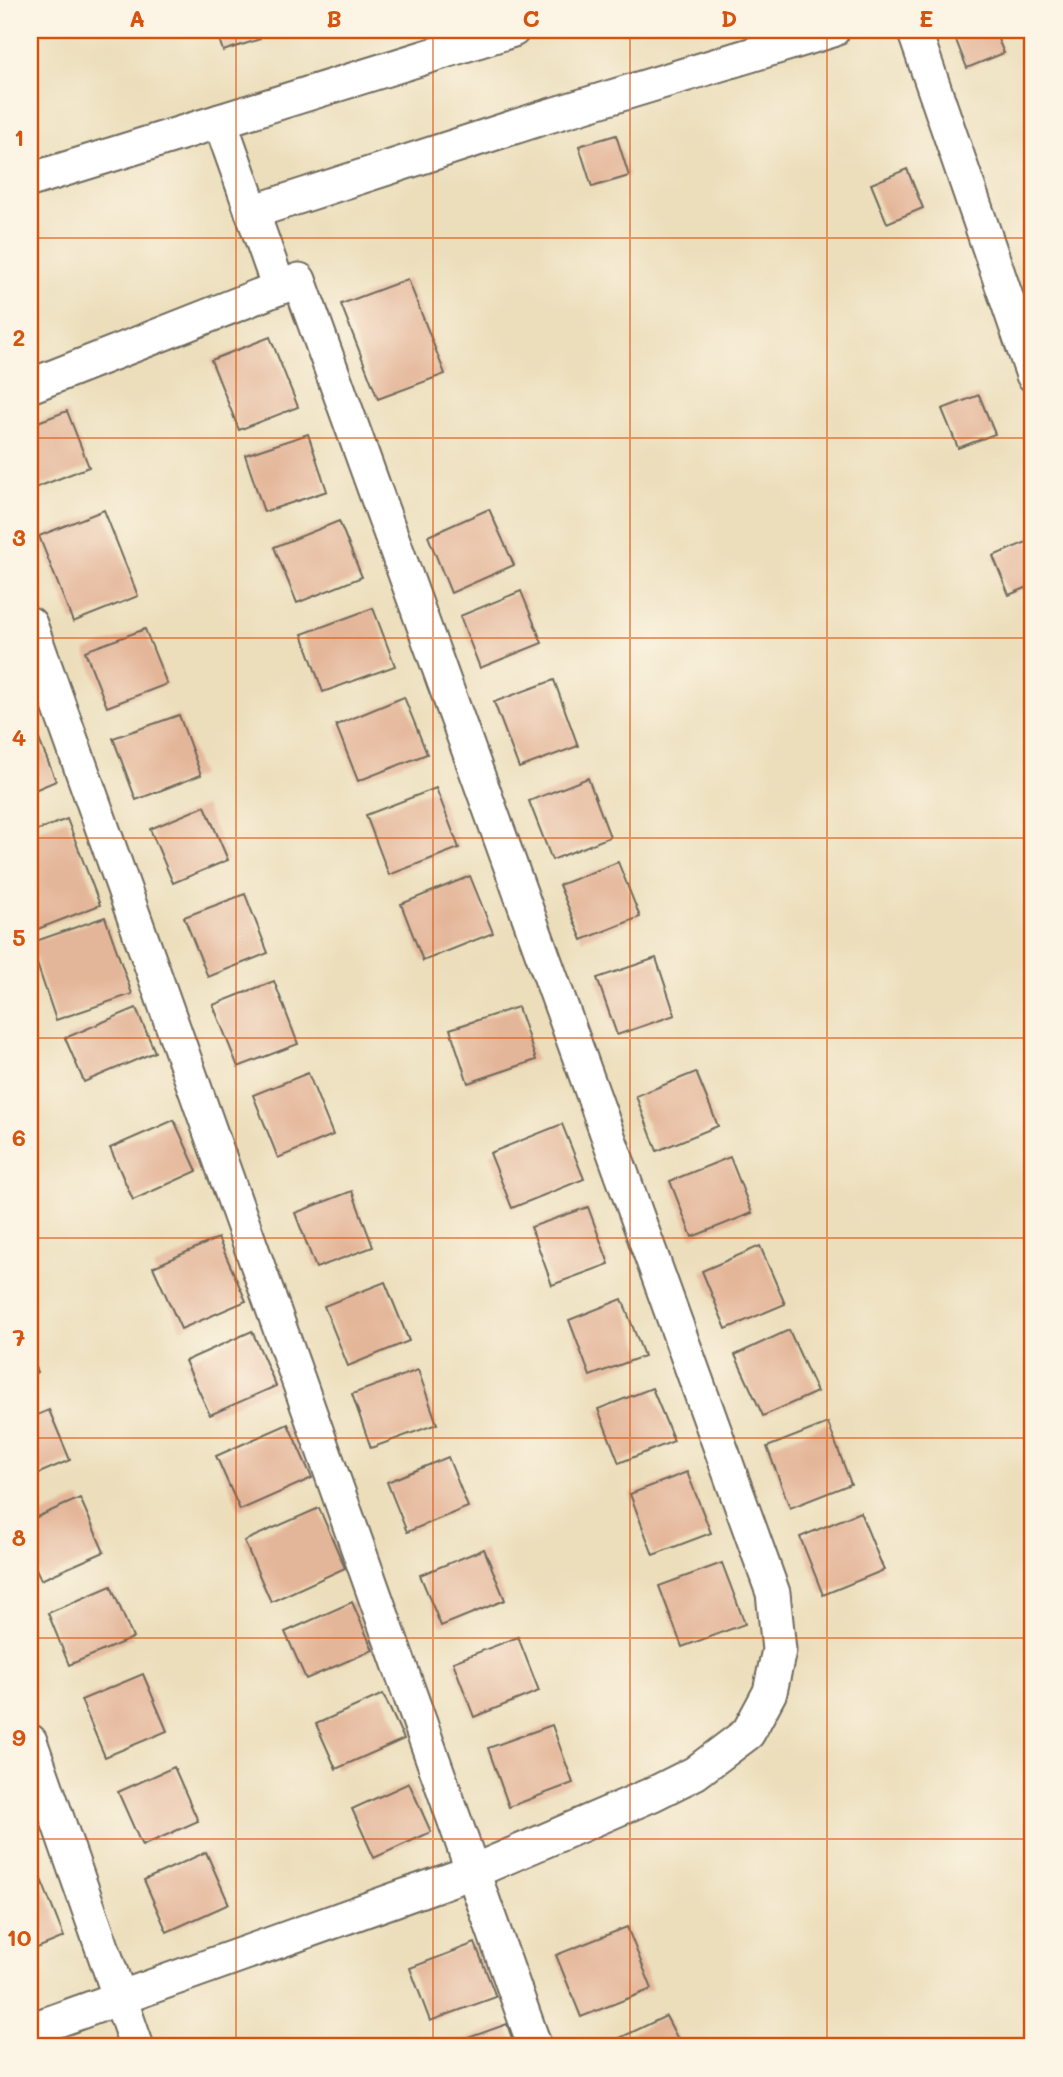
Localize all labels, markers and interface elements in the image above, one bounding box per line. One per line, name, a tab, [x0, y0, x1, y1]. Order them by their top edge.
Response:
text: A	[129, 3, 145, 33]
text: B	[326, 3, 342, 33]
text: C	[522, 3, 540, 33]
text: D	[721, 3, 737, 33]
text: E	[919, 3, 933, 33]
text: 1	[14, 122, 24, 152]
text: 2	[13, 322, 25, 352]
text: 3	[12, 522, 26, 552]
text: 4	[12, 722, 26, 752]
text: 5	[12, 922, 26, 952]
text: 6	[12, 1122, 26, 1152]
text: 7	[13, 1322, 26, 1352]
text: 8	[12, 1522, 26, 1552]
text: 9	[12, 1722, 26, 1752]
text: 10	[7, 1922, 32, 1952]

